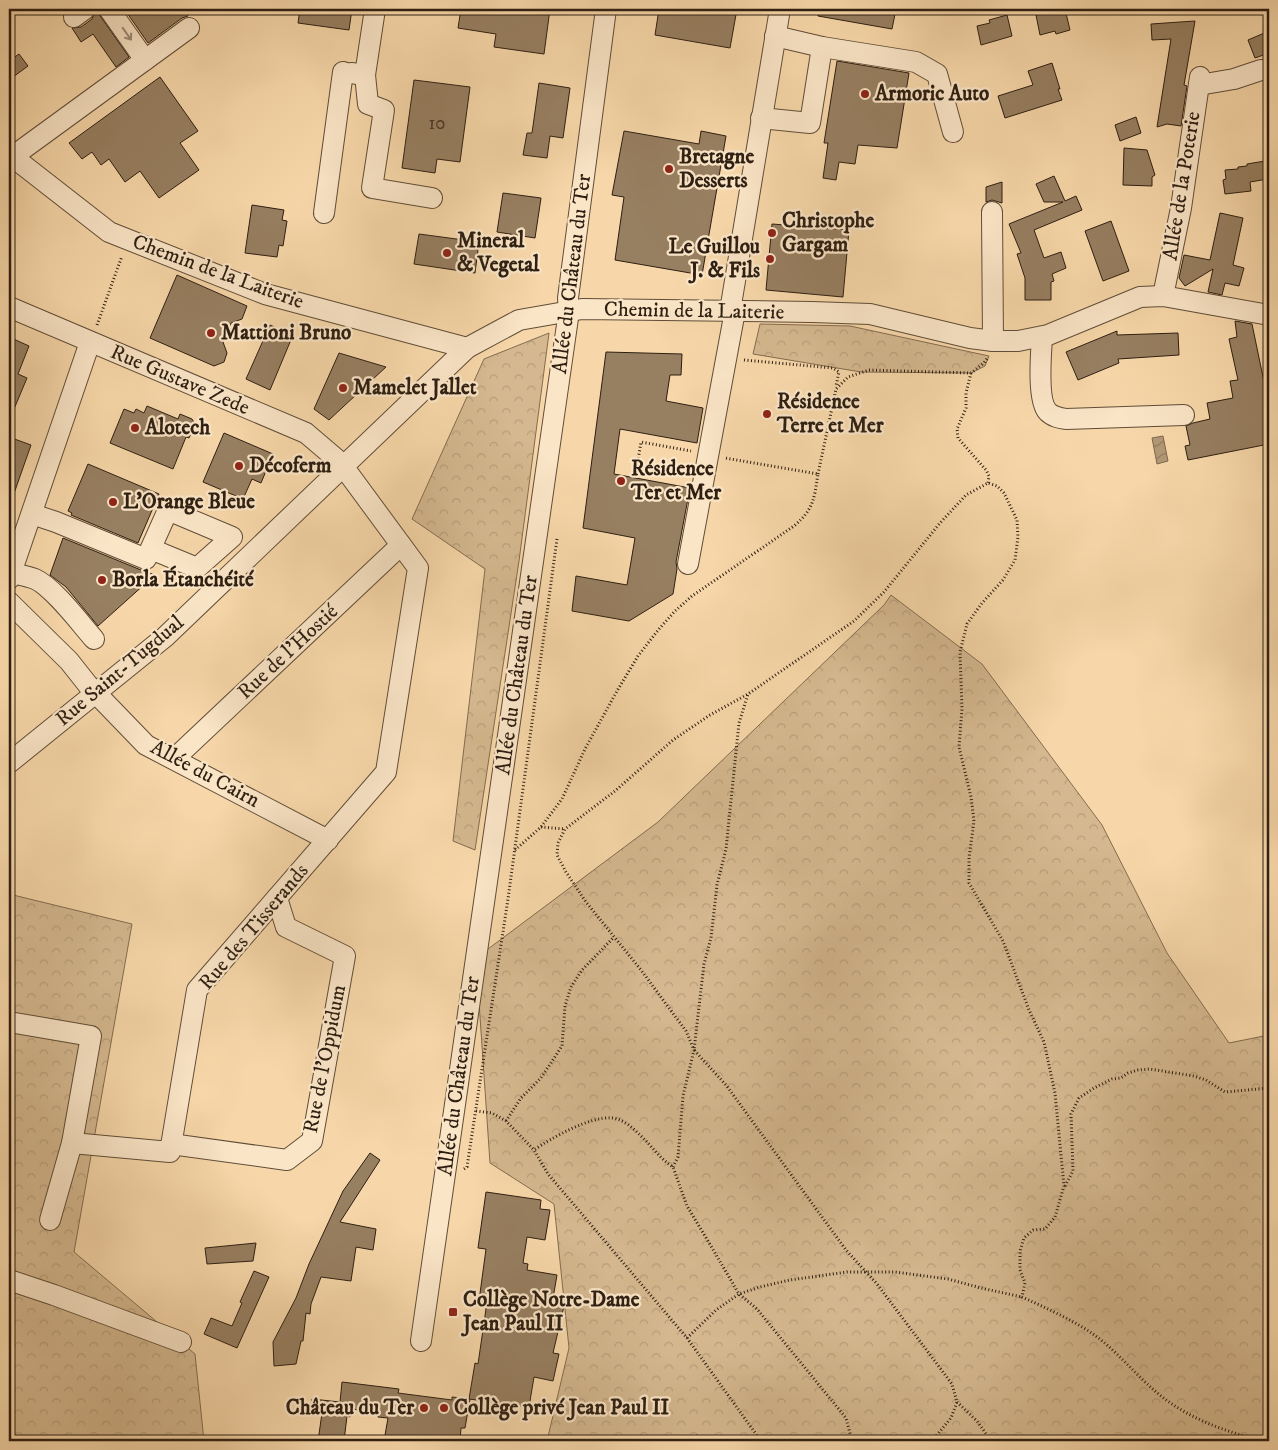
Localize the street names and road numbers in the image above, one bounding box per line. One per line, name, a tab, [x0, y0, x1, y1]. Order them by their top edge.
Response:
street label: Allée de la Poterie	[1157, 109, 1207, 262]
street label: Allée du Château du Ter	[547, 172, 597, 375]
street label: Chemin de la Laiterie	[129, 229, 307, 315]
street label: Chemin de la Laiterie	[604, 296, 785, 326]
street label: Rue Gustave Zede	[107, 339, 254, 421]
street label: Allée du Château du Ter	[490, 573, 544, 776]
street label: Rue de l'Hostié	[232, 599, 344, 705]
street label: Rue Saint-Tugdual	[51, 609, 190, 732]
street label: Allée du Cairn	[146, 734, 264, 814]
street label: Rue des Tisserands	[194, 858, 314, 996]
street label: Allée du Château du Ter	[432, 974, 486, 1177]
street label: Rue de l'Oppidum	[298, 982, 352, 1135]

